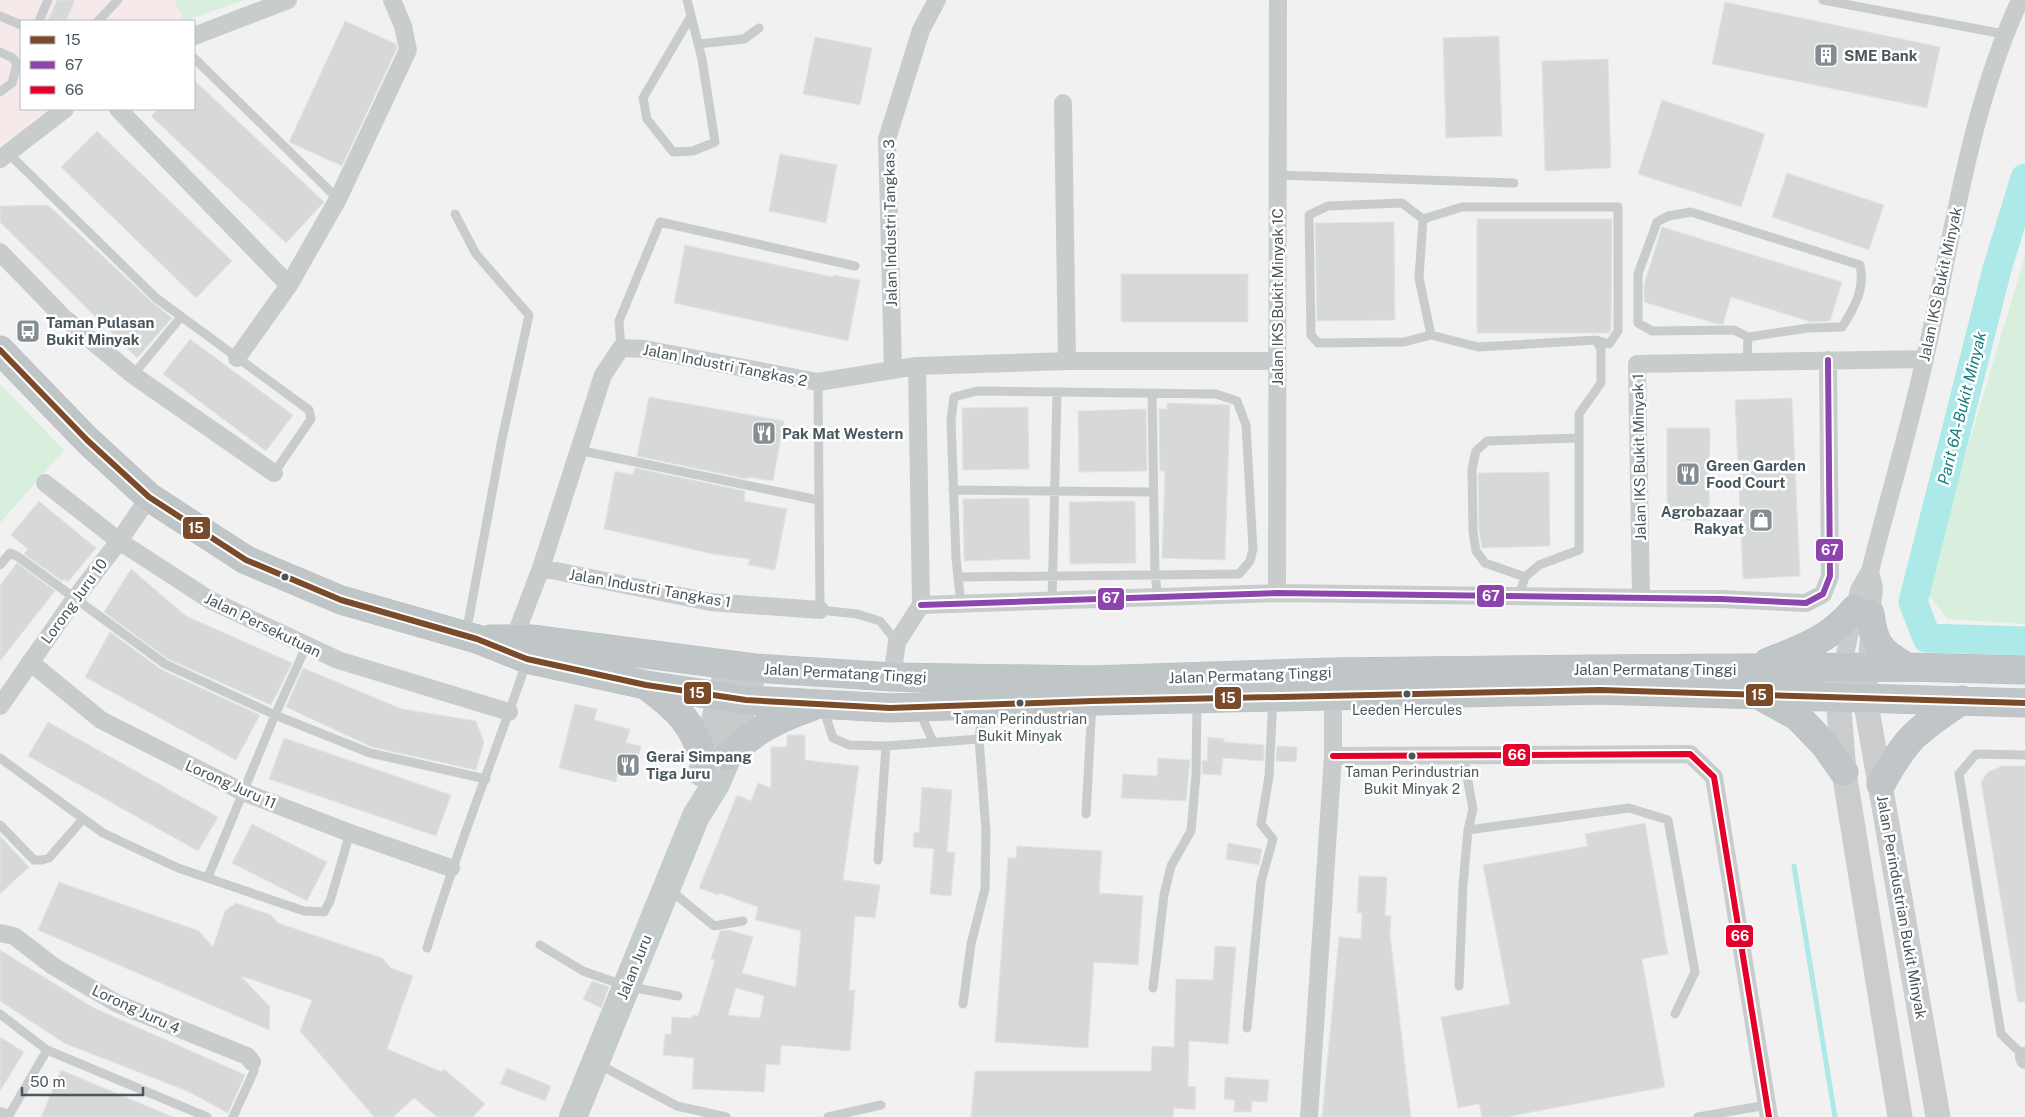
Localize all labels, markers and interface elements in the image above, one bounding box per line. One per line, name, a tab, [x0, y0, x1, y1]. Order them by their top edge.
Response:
legend	[20, 20, 195, 110]
text: 15	[65, 31, 81, 48]
building icon: SME Bank	[1813, 42, 1839, 68]
place label: SME Bank	[1844, 47, 1918, 64]
text: 67	[65, 56, 83, 73]
text: 66	[65, 81, 84, 98]
street label: Jalan Industri Tangkas 3	[880, 139, 900, 307]
street label: Jalan IKS Bukit Minyak	[1915, 205, 1965, 363]
street label: Jalan IKS Bukit Minyak 1C	[1269, 208, 1286, 386]
place label: Taman Pulasan Bukit Minyak	[46, 314, 154, 348]
bus stop icon: Taman Pulasan Bukit Minyak	[15, 318, 41, 344]
water label: Parit 6A-Bukit Minyak	[1934, 329, 1990, 487]
street label: Jalan Industri Tangkas 2	[641, 341, 809, 389]
street label: Jalan IKS Bukit Minyak 1	[1629, 373, 1649, 541]
restaurant icon: Pak Mat Western	[751, 420, 777, 446]
place label: Pak Mat Western	[782, 425, 904, 442]
place label: Green Garden Food Court	[1706, 457, 1806, 491]
restaurant icon: Green Garden Food Court	[1675, 461, 1701, 487]
place label: Agrobazaar Rakyat	[1661, 503, 1744, 537]
shop icon: Agrobazaar Rakyat	[1748, 507, 1774, 533]
line badge: 15	[182, 516, 211, 540]
text: 15	[188, 520, 204, 536]
line badge: 67	[1815, 538, 1844, 562]
text: 67	[1821, 542, 1839, 558]
street label: Lorong Juru 10	[37, 555, 111, 647]
street label: Jalan Industri Tangkas 1	[568, 565, 732, 611]
unlabelled marker	[280, 572, 290, 582]
line badge: 67	[1476, 584, 1505, 608]
line badge: 67	[1097, 587, 1125, 611]
text: 67	[1482, 588, 1500, 604]
street label: Jalan Persekutuan	[202, 589, 324, 661]
text: 67	[1102, 590, 1120, 606]
street label: Jalan Permatang Tinggi	[763, 660, 927, 686]
street label: Jalan Permatang Tinggi	[1573, 661, 1737, 678]
street label: Jalan Permatang Tinggi	[1168, 664, 1332, 686]
line badge: 15	[683, 681, 712, 705]
line badge: 15	[1745, 683, 1774, 707]
text: 15	[689, 685, 705, 701]
line badge: 15	[1214, 686, 1242, 710]
text: 15	[1751, 687, 1767, 703]
marker: Leeden Hercules	[1402, 689, 1412, 699]
text: 15	[1220, 690, 1236, 706]
marker: Taman Perindustrian Bukit Minyak	[1015, 698, 1025, 708]
place label: Leeden Hercules	[1352, 702, 1462, 718]
place label: Taman Perindustrian Bukit Minyak	[953, 711, 1087, 744]
line badge: 66	[1502, 743, 1531, 767]
text: 66	[1508, 747, 1526, 763]
place label: Gerai Simpang Tiga Juru	[646, 748, 752, 782]
marker: Taman Perindustrian Bukit Minyak 2	[1407, 751, 1417, 761]
restaurant icon: Gerai Simpang Tiga Juru	[615, 752, 641, 778]
street label: Lorong Juru 11	[183, 756, 279, 812]
place label: Taman Perindustrian Bukit Minyak 2	[1345, 764, 1479, 797]
street label: Jalan Perindustrian Bukit Minyak	[1874, 794, 1930, 1020]
line badge: 66	[1725, 924, 1754, 948]
text: 66	[1731, 928, 1749, 944]
street label: Jalan Juru	[613, 932, 655, 1002]
street label: Lorong Juru 4	[89, 981, 183, 1037]
scale bar	[22, 1064, 144, 1096]
text: 50 m	[30, 1073, 65, 1090]

